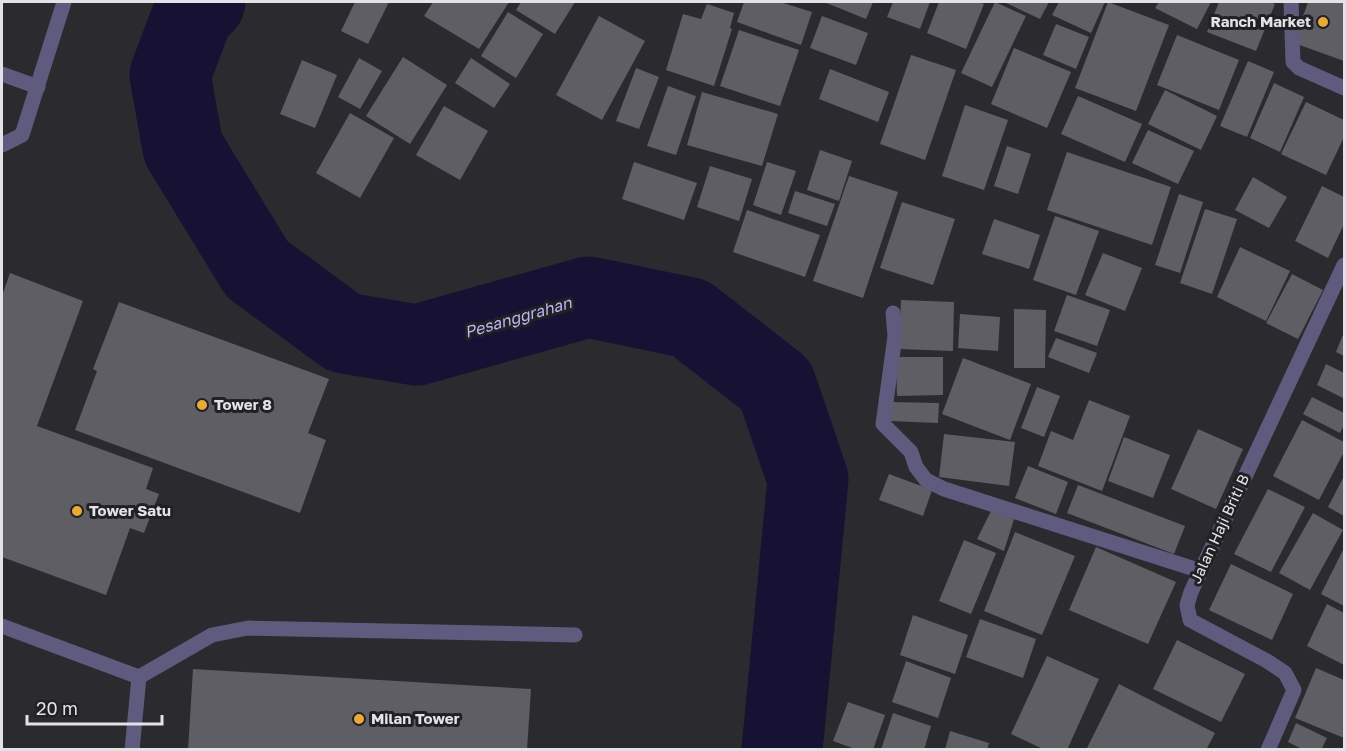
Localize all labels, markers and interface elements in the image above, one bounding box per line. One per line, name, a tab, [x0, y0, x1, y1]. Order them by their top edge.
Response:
place label: Ranch Market	[1210, 12, 1311, 30]
marker: Ranch Market	[1316, 15, 1330, 29]
water label: Pesanggrahan	[462, 292, 575, 342]
place label: Tower 8	[214, 395, 272, 413]
marker: Tower 8	[195, 398, 209, 412]
street label: Jalan Haji Briti B	[1186, 471, 1252, 586]
place label: Tower Satu	[89, 501, 171, 519]
marker: Tower Satu	[70, 504, 84, 518]
scale bar	[27, 688, 162, 726]
text: 20 m	[36, 697, 78, 719]
place label: Milan Tower	[371, 709, 460, 727]
marker: Milan Tower	[352, 712, 366, 726]

